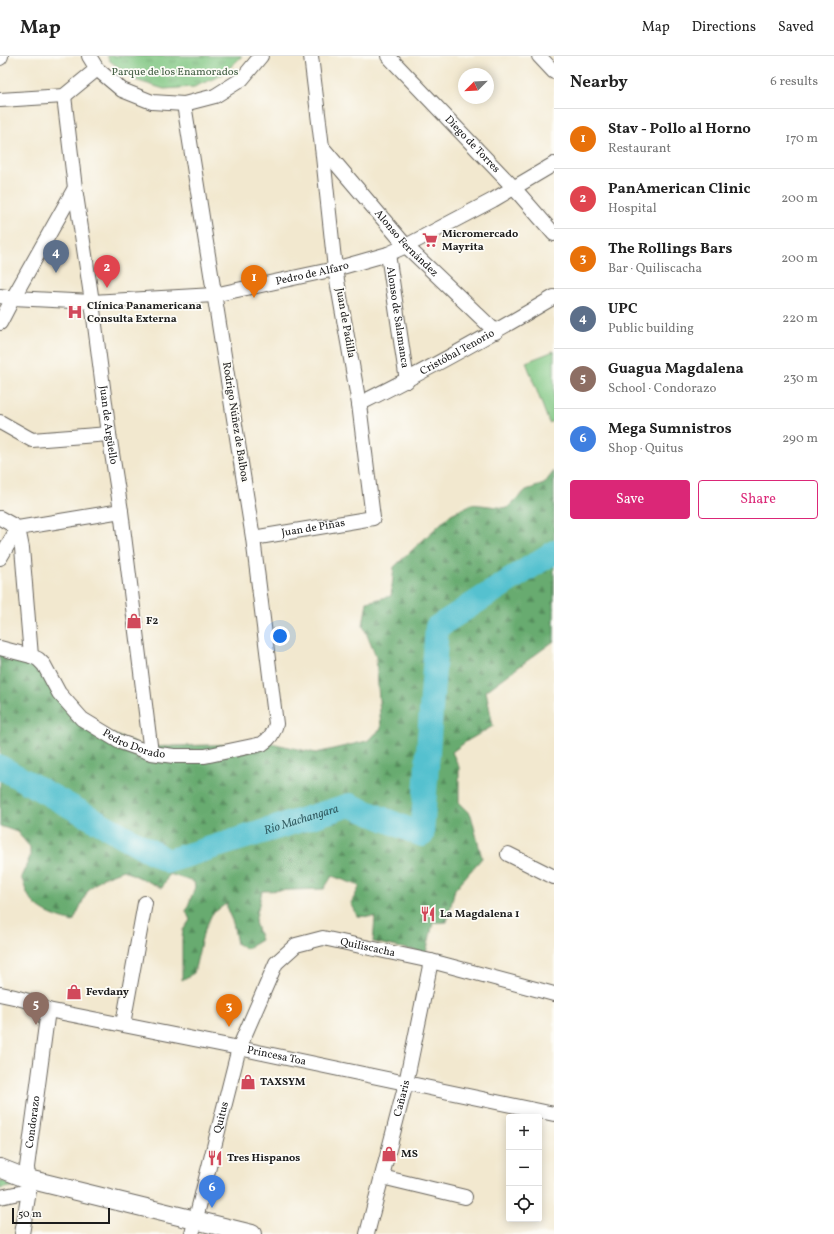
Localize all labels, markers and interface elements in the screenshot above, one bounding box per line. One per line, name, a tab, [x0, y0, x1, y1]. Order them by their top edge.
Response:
text: Map	[20, 15, 61, 41]
text: Map	[642, 18, 670, 37]
text: Directions	[692, 18, 756, 37]
text: Saved	[778, 18, 814, 37]
park label: Parque de los Enamorados	[112, 65, 239, 80]
north arrow	[458, 68, 494, 104]
text: Nearby	[570, 71, 628, 94]
text: 6 results	[770, 73, 818, 91]
street label: Diego de Torres	[441, 112, 503, 176]
text: Stav - Pollo al Horno	[608, 119, 751, 140]
text: 1	[580, 130, 586, 148]
text: 170 m	[785, 130, 818, 148]
text: Restaurant	[608, 140, 671, 158]
text: PanAmerican Clinic	[608, 179, 750, 200]
text: 2	[580, 190, 586, 208]
text: 200 m	[781, 190, 818, 208]
text: Hospital	[608, 200, 657, 218]
street label: Alonso Fernández	[371, 206, 442, 281]
place label: Micromercado Mayrita	[442, 227, 518, 255]
supermarket icon: Micromercado Mayrita	[421, 231, 439, 249]
text: The Rollings Bars	[608, 239, 732, 260]
pin: 4	[43, 240, 69, 273]
text: 3	[580, 250, 586, 268]
text: 200 m	[781, 250, 818, 268]
pin: 2	[94, 255, 120, 288]
street label: Pedro de Alfaro	[274, 258, 351, 289]
text: Bar · Quiliscacha	[608, 260, 702, 278]
pin: 1	[241, 265, 267, 298]
street label: Alonso de Salamanca	[382, 266, 413, 370]
street label: Juan de Padilla	[331, 287, 359, 360]
place label: Clínica Panamericana Consulta Externa	[87, 299, 202, 327]
text: UPC	[608, 299, 638, 320]
hospital icon: Clínica Panamericana Consulta Externa	[66, 303, 84, 321]
text: 4	[579, 310, 587, 328]
text: 220 m	[782, 310, 818, 328]
text: Public building	[608, 320, 694, 338]
street label: Cristóbal Tenorio	[417, 326, 497, 379]
text: Guagua Magdalena	[608, 359, 744, 380]
street label: Rodrigo Núñez de Balboa	[218, 361, 252, 484]
text: 5	[580, 370, 586, 388]
text: 230 m	[783, 370, 818, 388]
text: School · Condorazo	[608, 380, 717, 398]
street label: Juan de Argüello	[95, 385, 121, 466]
text: Mega Sumnistros	[608, 419, 732, 440]
text: 6	[579, 430, 587, 448]
text: 290 m	[782, 430, 818, 448]
text: Shop · Quitus	[608, 440, 683, 458]
button: Save	[570, 480, 690, 519]
button: Share	[698, 480, 818, 519]
street label: Juan de Piñas	[280, 515, 346, 541]
shop icon: F2	[125, 612, 143, 630]
place label: F2	[146, 614, 158, 629]
your location	[270, 626, 290, 646]
street label: Pedro Dorado	[100, 726, 166, 762]
water label: Rio Machangara	[262, 801, 341, 839]
restaurant icon: La Magdalena 1	[419, 905, 437, 923]
place label: La Magdalena 1	[440, 907, 519, 922]
street label: Quiliscacha	[339, 934, 397, 961]
shop icon: Fevdany	[65, 983, 83, 1001]
place label: Fevdany	[86, 985, 130, 1000]
pin: 5	[23, 992, 49, 1025]
pin: 3	[216, 994, 242, 1027]
street label: Princesa Toa	[246, 1042, 308, 1069]
shop icon: TAXSYM	[239, 1073, 257, 1091]
place label: TAXSYM	[260, 1075, 306, 1090]
street label: Cañaris	[390, 1079, 414, 1118]
street label: Condorazo	[22, 1095, 44, 1149]
street label: Quitus	[210, 1100, 233, 1135]
map controls	[506, 1114, 542, 1222]
button: +	[506, 1114, 542, 1150]
shop icon: MS	[380, 1145, 398, 1163]
place label: MS	[401, 1147, 418, 1162]
restaurant icon: Tres Hispanos	[206, 1149, 224, 1167]
button: −	[506, 1150, 542, 1186]
place label: Tres Hispanos	[227, 1151, 300, 1166]
pin: 6	[199, 1175, 225, 1208]
button: locate	[506, 1186, 542, 1222]
scale bar	[12, 1206, 110, 1225]
text: 50 m	[18, 1207, 42, 1222]

